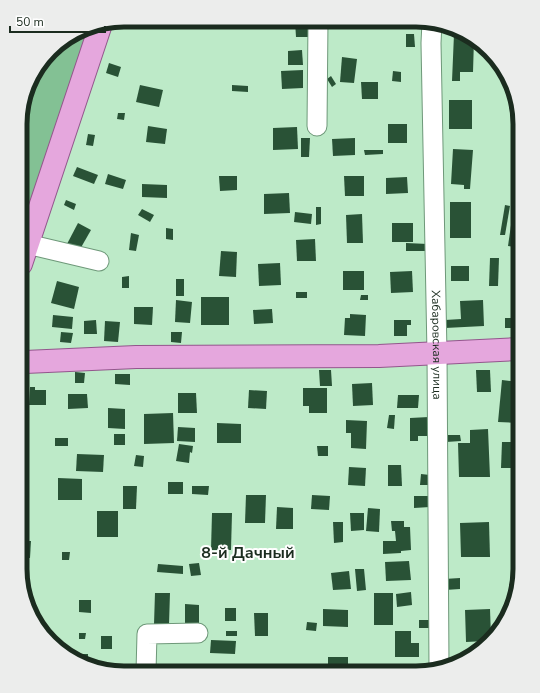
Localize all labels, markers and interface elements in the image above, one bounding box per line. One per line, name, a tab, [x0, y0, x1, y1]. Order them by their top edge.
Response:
scale bar	[10, 8, 105, 34]
text: 50 m	[16, 14, 44, 30]
street label: Хабаровская улица	[428, 290, 445, 400]
district label: 8-й Дачный	[201, 542, 295, 564]

